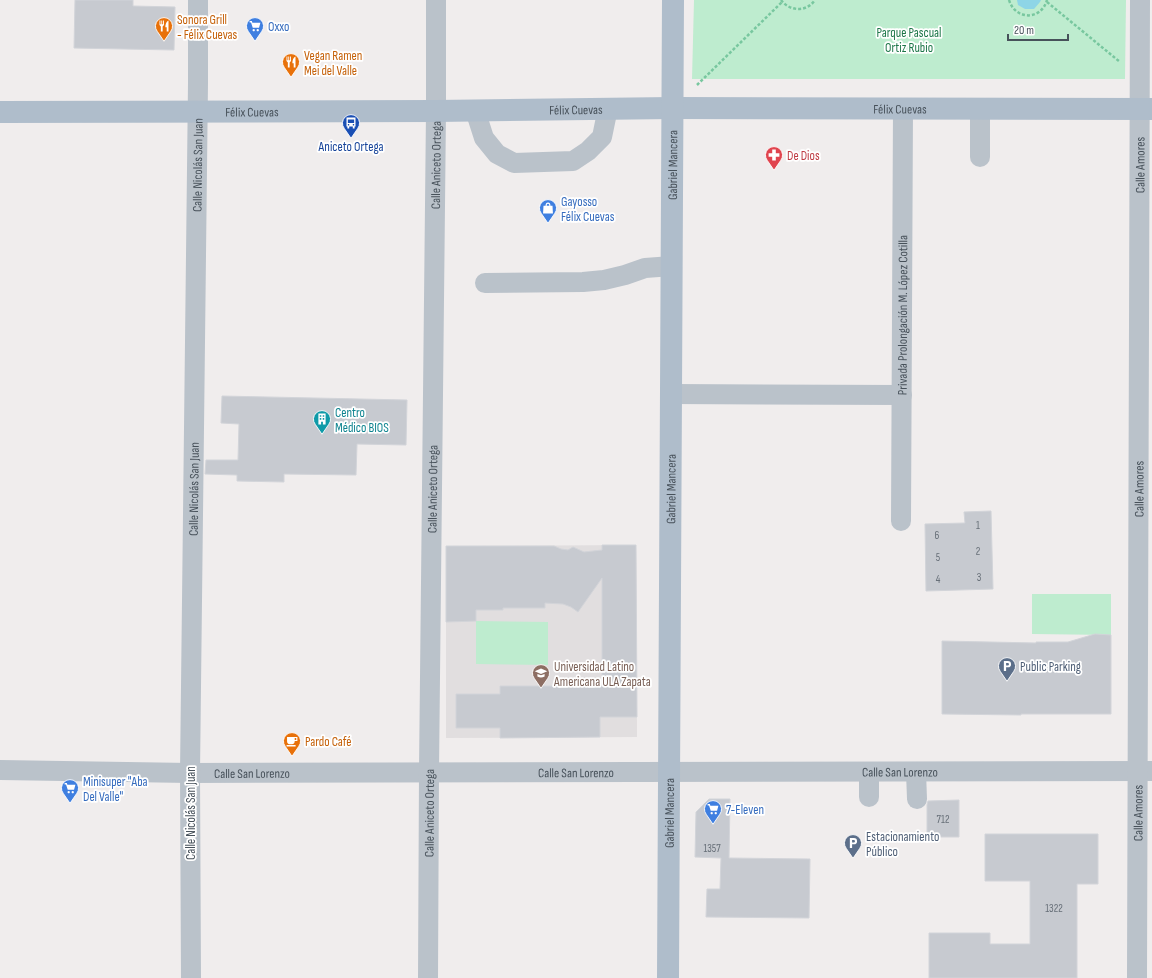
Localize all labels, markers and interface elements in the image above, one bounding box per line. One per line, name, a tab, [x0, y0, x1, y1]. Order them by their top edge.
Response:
place label: Sonora Grill - Félix Cuevas	[177, 12, 238, 43]
restaurant icon: Sonora Grill - Félix Cuevas	[154, 16, 174, 41]
supermarket icon: Oxxo	[245, 16, 265, 41]
scale bar	[1008, 16, 1068, 42]
place label: Oxxo	[268, 19, 289, 35]
text: 20 m	[1014, 23, 1034, 38]
park label: Parque Pascual Ortiz Rubio	[876, 25, 942, 56]
place label: Vegan Ramen Mei del Valle	[304, 48, 362, 79]
restaurant icon: Vegan Ramen Mei del Valle	[281, 52, 301, 77]
street label: Félix Cuevas	[873, 101, 927, 118]
street label: Félix Cuevas	[549, 102, 603, 119]
street label: Félix Cuevas	[225, 104, 279, 120]
bus stop icon: Aniceto Ortega	[341, 113, 361, 138]
street label: Calle Nicolás San Juan	[190, 118, 207, 212]
street label: Calle Aniceto Ortega	[428, 121, 445, 209]
street label: Gabriel Mancera	[665, 130, 681, 200]
street label: Calle Amores	[1132, 137, 1149, 193]
place label: Aniceto Ortega	[318, 139, 383, 155]
pharmacy icon: De Dios	[764, 145, 784, 170]
place label: De Dios	[787, 148, 820, 164]
place label: Gayosso Félix Cuevas	[561, 194, 615, 225]
shop icon: Gayosso Félix Cuevas	[538, 198, 558, 223]
street label: Privada Prolongación M. López Cotilla	[895, 235, 911, 395]
place label: Centro Médico BIOS	[335, 405, 389, 436]
building icon: Centro Médico BIOS	[312, 409, 332, 434]
street label: Calle Nicolás San Juan	[186, 442, 203, 536]
street label: Calle Aniceto Ortega	[425, 445, 441, 533]
street label: Gabriel Mancera	[663, 454, 680, 524]
street label: Calle Amores	[1131, 461, 1148, 517]
house number: 1	[976, 519, 980, 532]
house number: 6	[935, 529, 940, 542]
house number: 2	[976, 545, 981, 558]
house number: 5	[936, 551, 940, 564]
house number: 3	[977, 571, 982, 584]
house number: 4	[936, 573, 941, 586]
parking icon: Public Parking	[997, 656, 1017, 681]
place label: Universidad Latino Americana ULA Zapata	[553, 659, 651, 690]
place label: Public Parking	[1020, 659, 1081, 675]
school or university icon: Universidad Latino Americana ULA Zapata	[531, 663, 551, 688]
cafe icon: Pardo Café	[282, 731, 302, 756]
place label: Pardo Café	[305, 734, 352, 750]
street label: Calle San Lorenzo	[862, 764, 938, 781]
street label: Calle San Lorenzo	[538, 765, 614, 781]
street label: Calle Nicolás San Juan	[183, 766, 199, 860]
street label: Calle San Lorenzo	[214, 766, 290, 782]
street label: Calle Aniceto Ortega	[422, 769, 438, 857]
place label: Minisuper "Aba Del Valle"	[83, 774, 148, 805]
supermarket icon: Minisuper "Aba Del Valle"	[60, 778, 80, 803]
street label: Gabriel Mancera	[662, 778, 678, 848]
street label: Calle Amores	[1130, 785, 1147, 841]
supermarket icon: 7-Eleven	[703, 799, 723, 824]
place label: 7-Eleven	[726, 802, 764, 818]
house number: 712	[937, 813, 950, 826]
place label: Estacionamiento Público	[866, 829, 939, 860]
parking icon: Estacionamiento Público	[843, 833, 863, 858]
house number: 1357	[703, 842, 721, 855]
house number: 1322	[1045, 902, 1063, 915]

